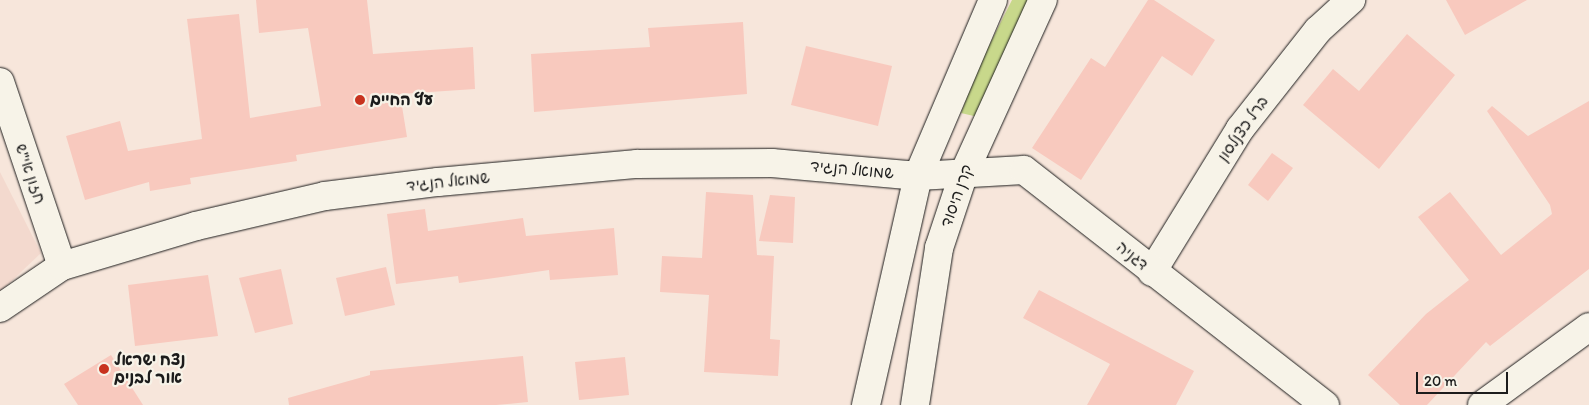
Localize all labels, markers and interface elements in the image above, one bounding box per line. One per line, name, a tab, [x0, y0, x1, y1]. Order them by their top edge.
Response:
place label: עץ החיים	[370, 90, 433, 110]
street label: ברל כצנלסון	[1213, 92, 1273, 166]
marker: עץ החיים	[354, 94, 366, 106]
street label: חזון אי"ש	[11, 141, 49, 207]
street label: שמואל הנגיד	[809, 157, 895, 183]
street label: קרן היסוד	[937, 162, 977, 230]
street label: שמואל הנגיד	[405, 168, 491, 196]
street label: דגניה	[1112, 237, 1152, 275]
place label: נצח ישראל אור לבנים	[114, 350, 186, 388]
scale bar	[1419, 362, 1512, 394]
marker: נצח ישראל אור לבנים	[98, 363, 110, 375]
text: 20 m	[1424, 372, 1457, 390]

